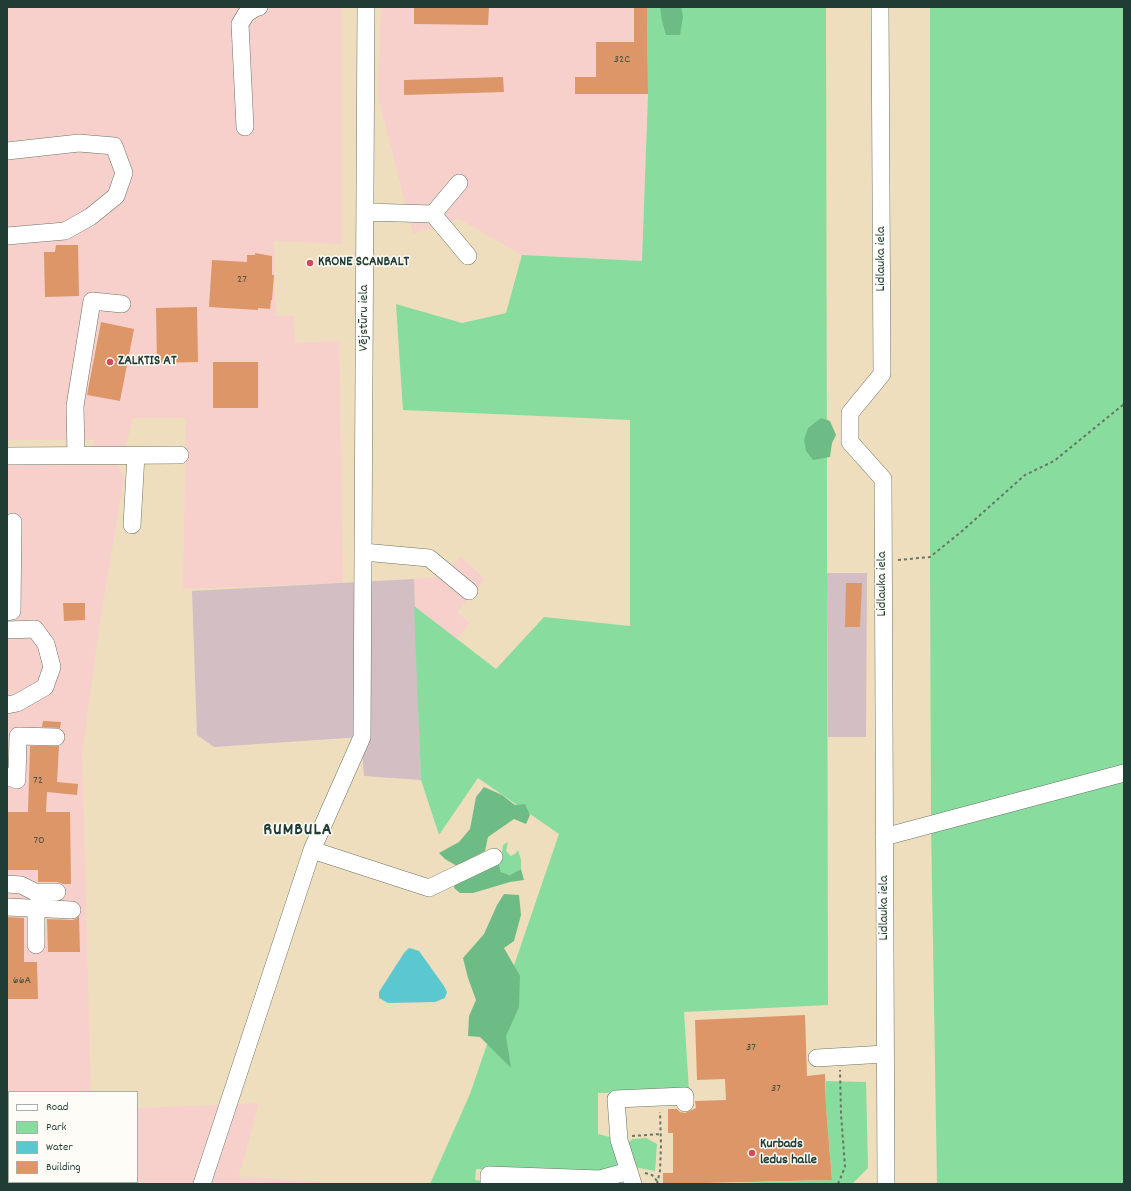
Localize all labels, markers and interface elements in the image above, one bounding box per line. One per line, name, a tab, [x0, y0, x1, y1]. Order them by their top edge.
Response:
house number: 32C	[614, 53, 630, 67]
street label: Lidlauka iela	[874, 227, 890, 291]
place label: KRONE SCANBALT	[318, 255, 409, 271]
marker: KRONE SCANBALT	[305, 258, 315, 268]
house number: 27	[237, 273, 247, 287]
street label: Vējstūru iela	[357, 285, 373, 351]
place label: ZALKTIS AT	[118, 354, 177, 370]
marker: ZALKTIS AT	[105, 357, 115, 367]
street label: Lidlauka iela	[875, 552, 891, 616]
house number: 72	[33, 774, 43, 788]
district label: RUMBULA	[263, 821, 333, 843]
house number: 70	[33, 834, 45, 848]
street label: Lidlauka iela	[877, 876, 893, 940]
house number: 66A	[13, 974, 31, 988]
house number: 37	[746, 1041, 756, 1055]
house number: 37	[771, 1082, 781, 1096]
legend	[8, 1091, 138, 1183]
text: Road	[46, 1099, 68, 1116]
text: Park	[46, 1119, 66, 1136]
place label: Kurbads ledus halle	[760, 1137, 817, 1170]
text: Water	[46, 1139, 73, 1156]
marker: Kurbads ledus halle	[747, 1148, 757, 1158]
text: Building	[46, 1159, 81, 1176]

